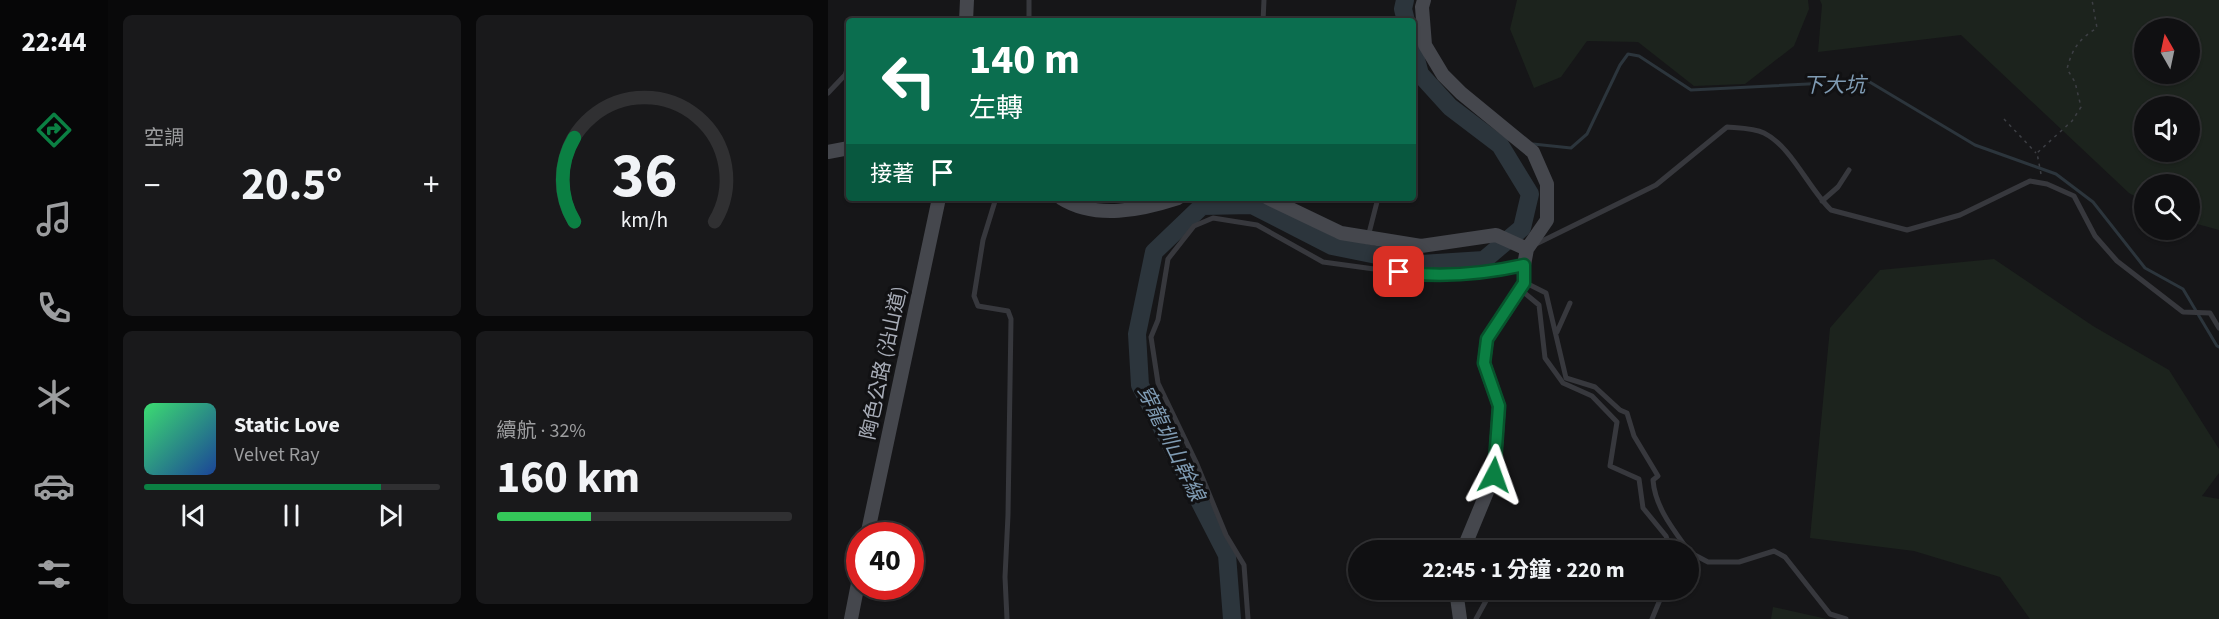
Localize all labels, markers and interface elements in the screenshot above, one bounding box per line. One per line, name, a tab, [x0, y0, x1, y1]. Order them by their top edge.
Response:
north arrow	[2134, 18, 2200, 84]
map controls	[2134, 18, 2200, 240]
text: 22:44	[21, 23, 87, 62]
text: 140 m	[969, 30, 1080, 90]
icon: left	[870, 42, 948, 120]
water label: 下大坑	[1803, 70, 1868, 100]
text: 左轉	[969, 89, 1023, 128]
button: sound	[2134, 96, 2200, 162]
icon: directions	[33, 109, 75, 151]
text: 空調	[144, 124, 184, 152]
text: 36	[611, 132, 677, 221]
text: 20.5°	[241, 153, 342, 217]
icon: arrive	[926, 156, 959, 189]
text: 接著	[870, 158, 914, 190]
text: −	[144, 162, 160, 209]
text: +	[423, 162, 440, 209]
button: search	[2134, 174, 2200, 240]
icon: music	[33, 198, 75, 240]
text: km/h	[620, 206, 668, 237]
pin	[1373, 246, 1424, 297]
icon: arrive	[1382, 255, 1415, 288]
street label: 陶色公路 (沿山道)	[854, 284, 914, 442]
icon: phone	[33, 287, 75, 329]
icon: climate	[33, 376, 75, 418]
water label: 穿龍圳山幹線	[1130, 380, 1213, 508]
text: Static Love	[234, 409, 340, 441]
text: 續航 · 32%	[497, 417, 586, 445]
text: Velvet Ray	[234, 441, 320, 469]
position arrow	[1462, 443, 1526, 507]
text: 160 km	[497, 446, 640, 510]
icon: car	[33, 465, 75, 507]
icon: previous	[177, 499, 210, 532]
icon: pause	[275, 499, 308, 532]
icon: next	[374, 499, 407, 532]
speed limit sign: 40	[846, 522, 924, 600]
icon: filters	[33, 553, 75, 595]
text: 22:45 · 1 分鐘 · 220 m	[1423, 554, 1624, 586]

